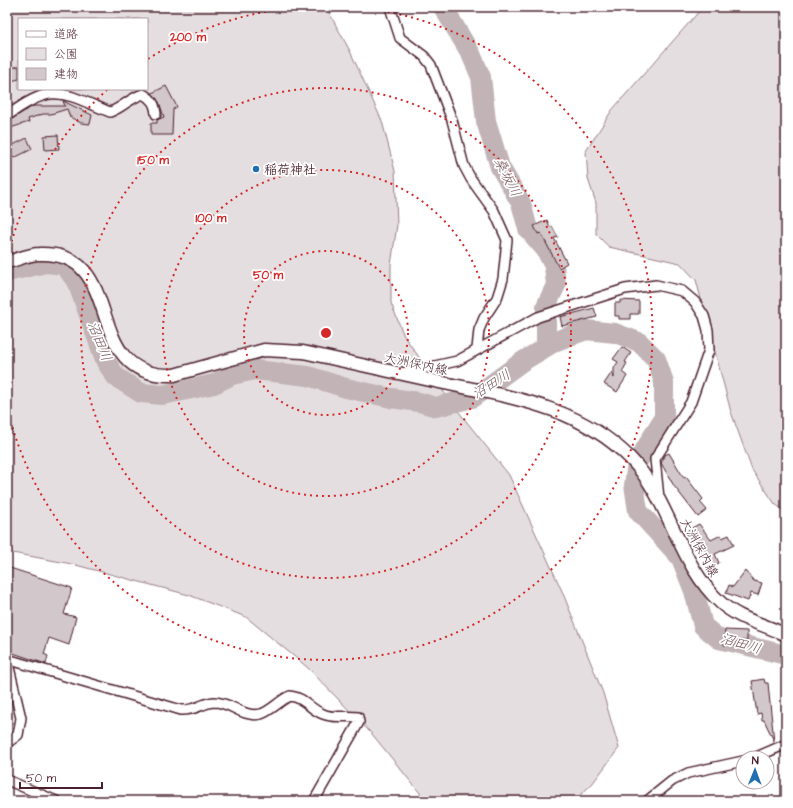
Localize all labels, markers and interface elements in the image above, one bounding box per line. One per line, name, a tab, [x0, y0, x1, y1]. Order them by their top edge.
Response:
legend	[18, 18, 148, 90]
text: 道路	[54, 26, 78, 43]
text: 200 m	[169, 29, 207, 46]
text: 公園	[54, 46, 78, 63]
text: 建物	[54, 66, 78, 83]
text: 150 m	[137, 152, 170, 169]
water label: 桑坂川	[489, 154, 526, 201]
place label: 稲荷神社	[264, 161, 316, 179]
marker: 稲荷神社	[251, 164, 261, 174]
text: 100 m	[196, 210, 227, 227]
text: 50 m	[253, 267, 284, 284]
water label: 沼田川	[82, 318, 116, 365]
centre of rings	[319, 326, 333, 340]
street label: 大洲保内線	[382, 348, 450, 380]
water label: 沼田川	[468, 365, 515, 404]
street label: 大洲保内線	[675, 515, 723, 581]
water label: 沼田川	[718, 629, 764, 659]
north arrow	[735, 750, 775, 790]
text: N	[752, 753, 759, 768]
scale bar	[20, 764, 102, 790]
text: 50 m	[26, 770, 57, 787]

